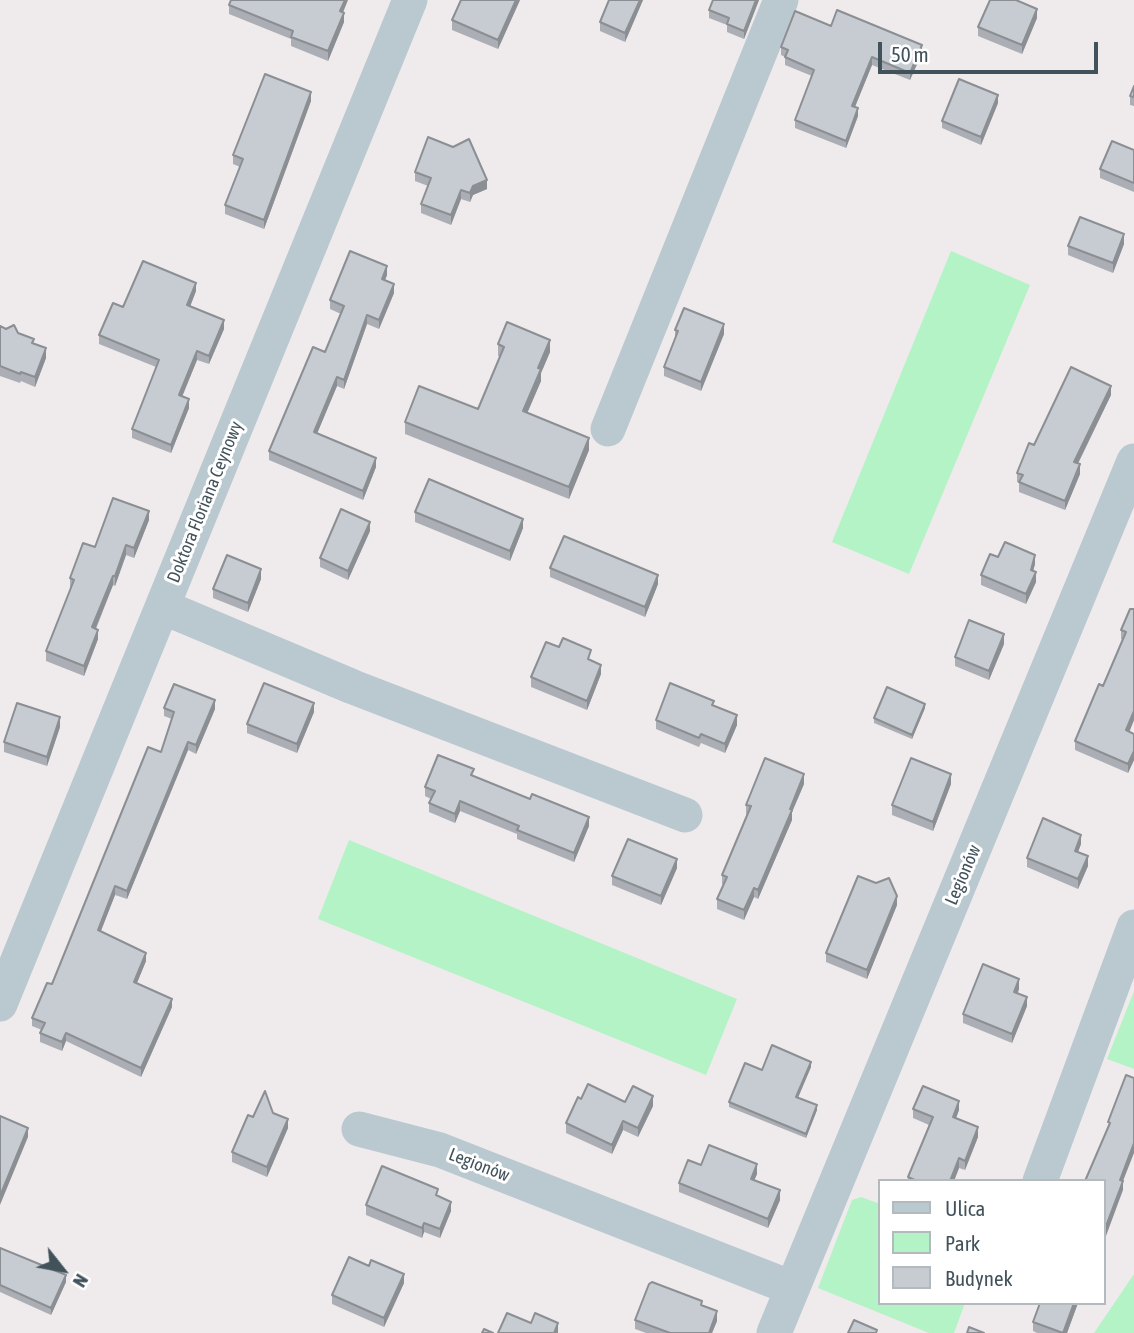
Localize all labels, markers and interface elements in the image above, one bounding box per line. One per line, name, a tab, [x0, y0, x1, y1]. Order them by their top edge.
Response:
scale bar	[882, 28, 1102, 72]
text: 50 m	[891, 42, 929, 66]
street label: Doktora Floriana Ceynowy	[163, 418, 247, 586]
street label: Legionów	[941, 842, 985, 908]
street label: Legionów	[446, 1144, 512, 1186]
legend	[878, 1179, 1106, 1305]
text: Ulica	[945, 1196, 985, 1220]
text: Park	[945, 1231, 980, 1255]
north arrow	[28, 1235, 98, 1305]
text: Budynek	[945, 1266, 1013, 1290]
text: N	[69, 1270, 93, 1291]

